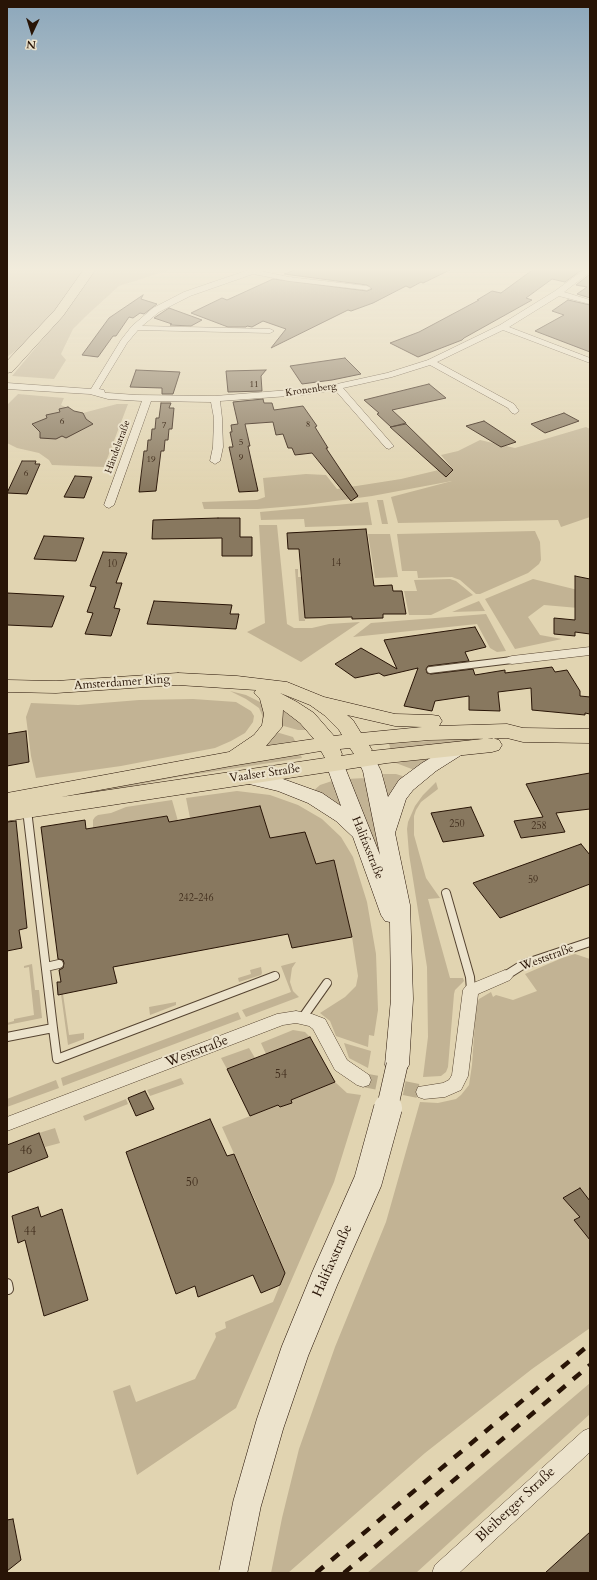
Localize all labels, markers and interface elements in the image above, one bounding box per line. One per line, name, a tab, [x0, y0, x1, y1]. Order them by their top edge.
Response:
north arrow	[12, 12, 52, 52]
text: N	[26, 37, 36, 52]
house number: 11	[249, 380, 259, 390]
street label: Kronenberg	[285, 380, 337, 400]
house number: 6	[60, 417, 64, 427]
street label: Händelstraße	[103, 419, 133, 475]
house number: 8	[306, 420, 310, 430]
house number: 7	[162, 421, 166, 431]
house number: 5	[239, 438, 243, 448]
house number: 9	[239, 453, 243, 463]
house number: 19	[146, 455, 156, 465]
house number: 6	[24, 469, 28, 479]
house number: 14	[331, 558, 341, 570]
house number: 10	[107, 559, 117, 571]
street label: Amsterdamer Ring	[73, 672, 171, 694]
street label: Vaalser Straße	[229, 762, 301, 786]
street label: Halifaxstraße	[348, 815, 386, 881]
house number: 250	[449, 819, 465, 831]
house number: 258	[531, 821, 547, 833]
house number: 59	[528, 875, 538, 887]
house number: 242-246	[178, 893, 214, 905]
street label: Weststraße	[518, 942, 576, 974]
street label: Weststraße	[163, 1032, 231, 1072]
house number: 54	[275, 1068, 287, 1082]
house number: 46	[20, 1144, 32, 1158]
house number: 50	[186, 1176, 198, 1190]
street label: Halifaxstraße	[310, 1222, 356, 1300]
house number: 44	[24, 1225, 36, 1239]
street label: Bleiberger Straße	[473, 1464, 559, 1546]

